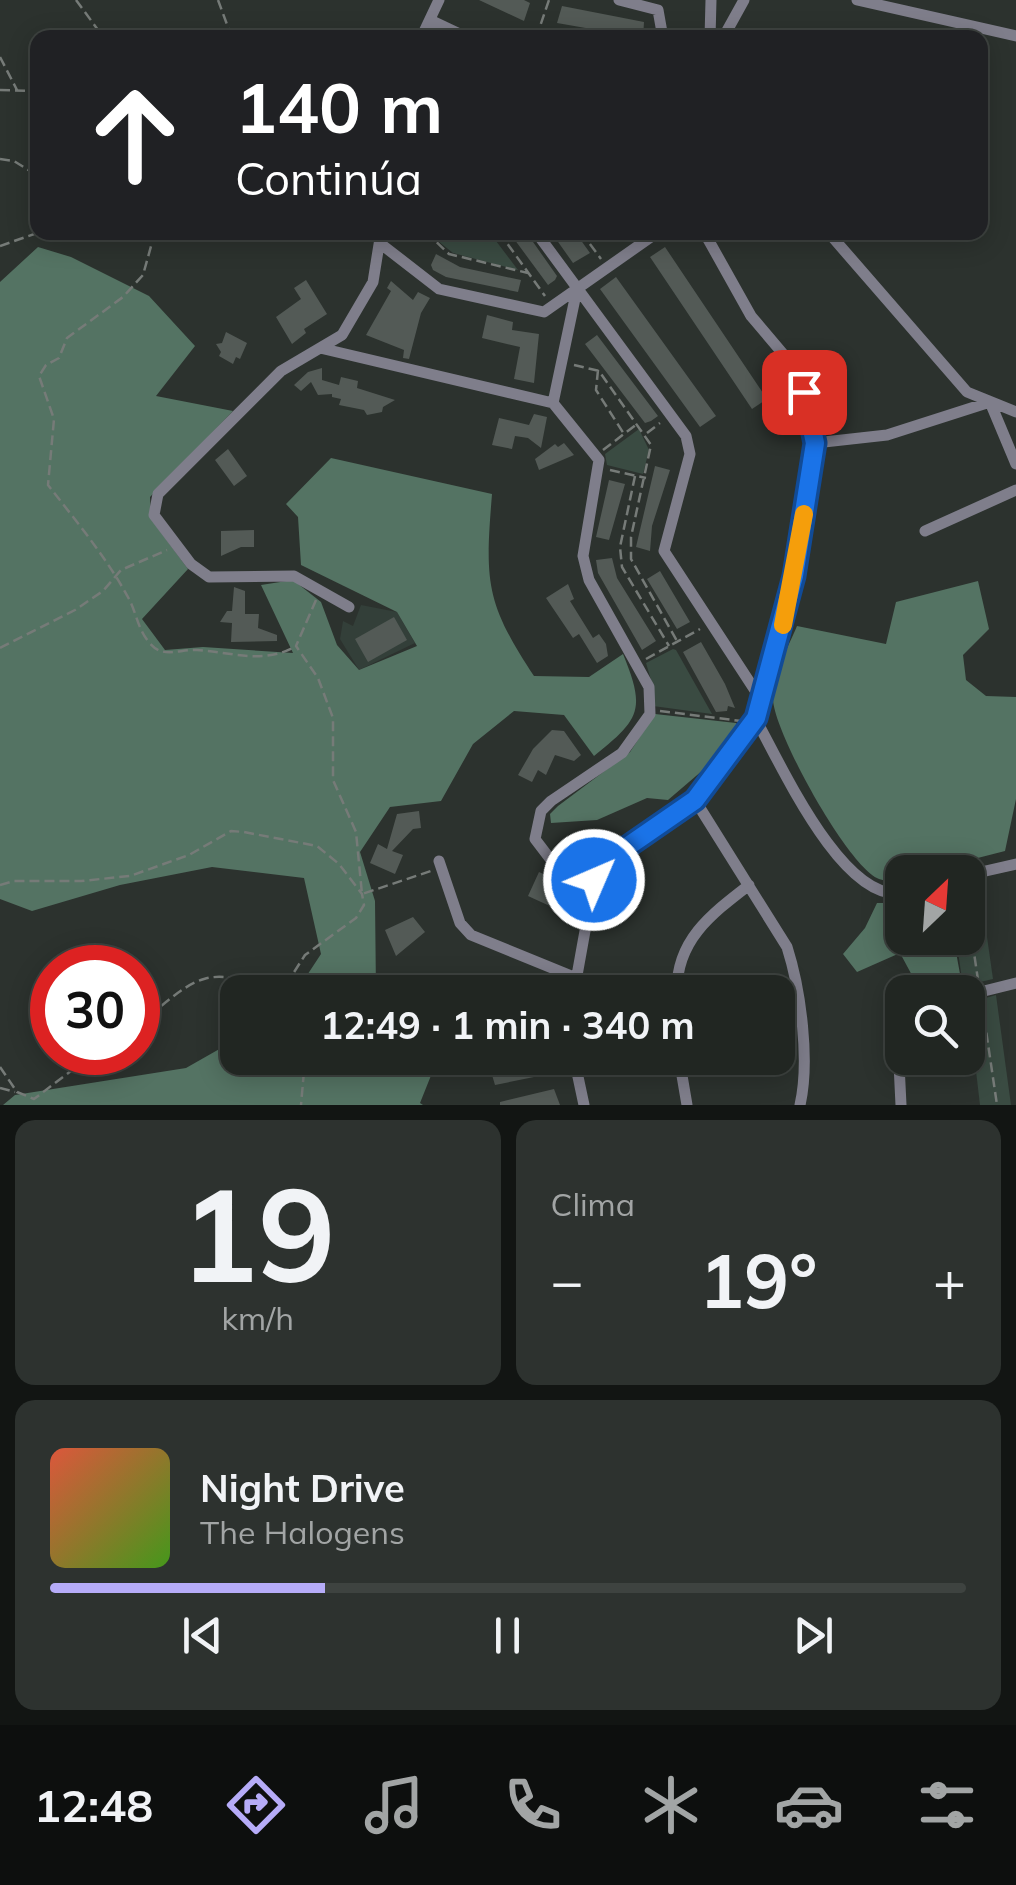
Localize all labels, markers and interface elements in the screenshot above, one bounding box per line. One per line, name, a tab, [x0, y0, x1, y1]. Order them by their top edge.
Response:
text: 140 m	[235, 63, 443, 151]
icon: ahead	[70, 70, 200, 200]
text: Continúa	[235, 150, 422, 206]
pin	[762, 350, 847, 435]
icon: arrive	[777, 365, 832, 420]
position arrow	[542, 828, 646, 932]
north arrow	[885, 855, 985, 955]
map controls	[885, 855, 985, 1075]
speed limit sign: 30	[30, 945, 160, 1075]
button: search	[885, 975, 985, 1075]
text: 12:49 · 1 min · 340 m	[320, 1001, 695, 1049]
text: 19	[180, 1151, 336, 1315]
text: Clima	[551, 1184, 635, 1224]
text: 19°	[699, 1233, 817, 1327]
text: −	[551, 1246, 584, 1315]
text: +	[933, 1246, 966, 1315]
text: km/h	[222, 1298, 294, 1338]
text: Night Drive	[200, 1464, 405, 1512]
text: The Halogens	[200, 1512, 405, 1552]
icon: previous	[175, 1608, 230, 1663]
icon: pause	[480, 1608, 535, 1663]
icon: next	[786, 1608, 841, 1663]
icon: directions	[221, 1770, 291, 1840]
icon: music	[359, 1770, 429, 1840]
icon: phone	[498, 1770, 568, 1840]
icon: climate	[636, 1770, 706, 1840]
icon: car	[774, 1770, 844, 1840]
icon: filters	[912, 1770, 982, 1840]
text: 12:48	[34, 1777, 153, 1833]

